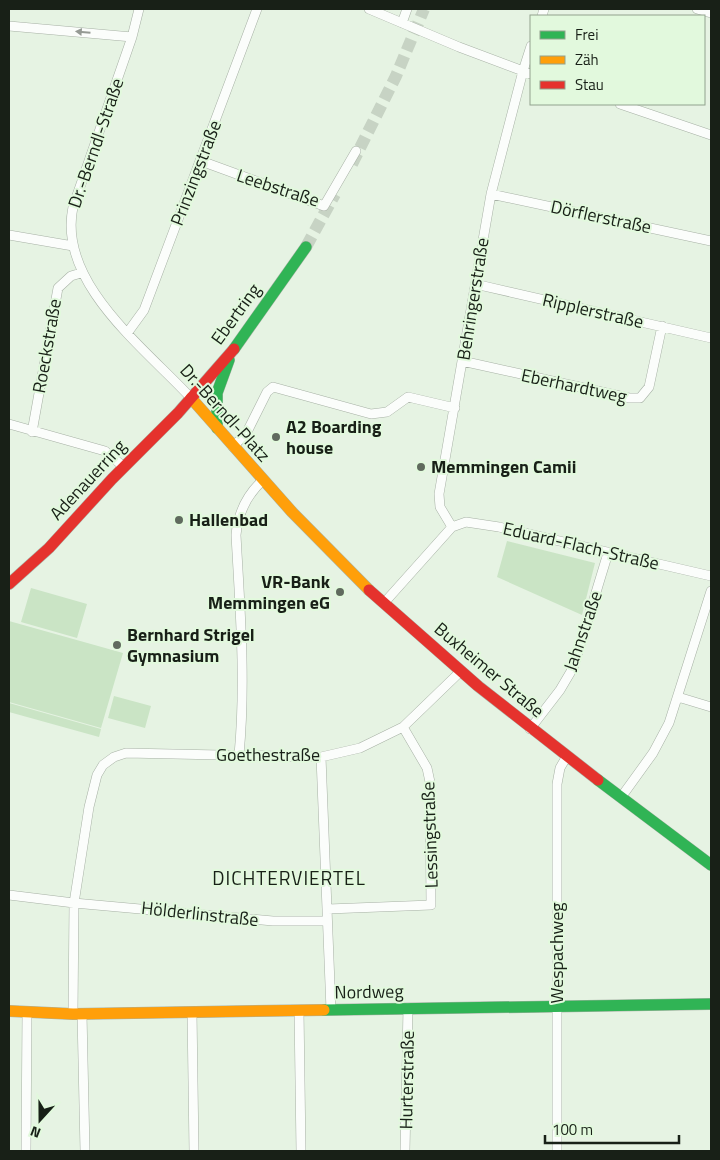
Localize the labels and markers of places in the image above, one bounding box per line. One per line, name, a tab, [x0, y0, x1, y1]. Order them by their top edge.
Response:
place label: A2 Boarding house	[286, 413, 382, 461]
marker: A2 Boarding house	[270, 431, 282, 443]
place label: Memmingen Camii	[431, 453, 576, 480]
marker: Memmingen Camii	[415, 461, 427, 473]
place label: Hallenbad	[189, 506, 268, 533]
marker: Hallenbad	[173, 514, 185, 526]
place label: VR-Bank Memmingen eG	[208, 568, 331, 616]
marker: VR-Bank Memmingen eG	[334, 586, 346, 598]
place label: Bernhard Strigel Gymnasium	[127, 621, 255, 669]
marker: Bernhard Strigel Gymnasium	[111, 639, 123, 651]

